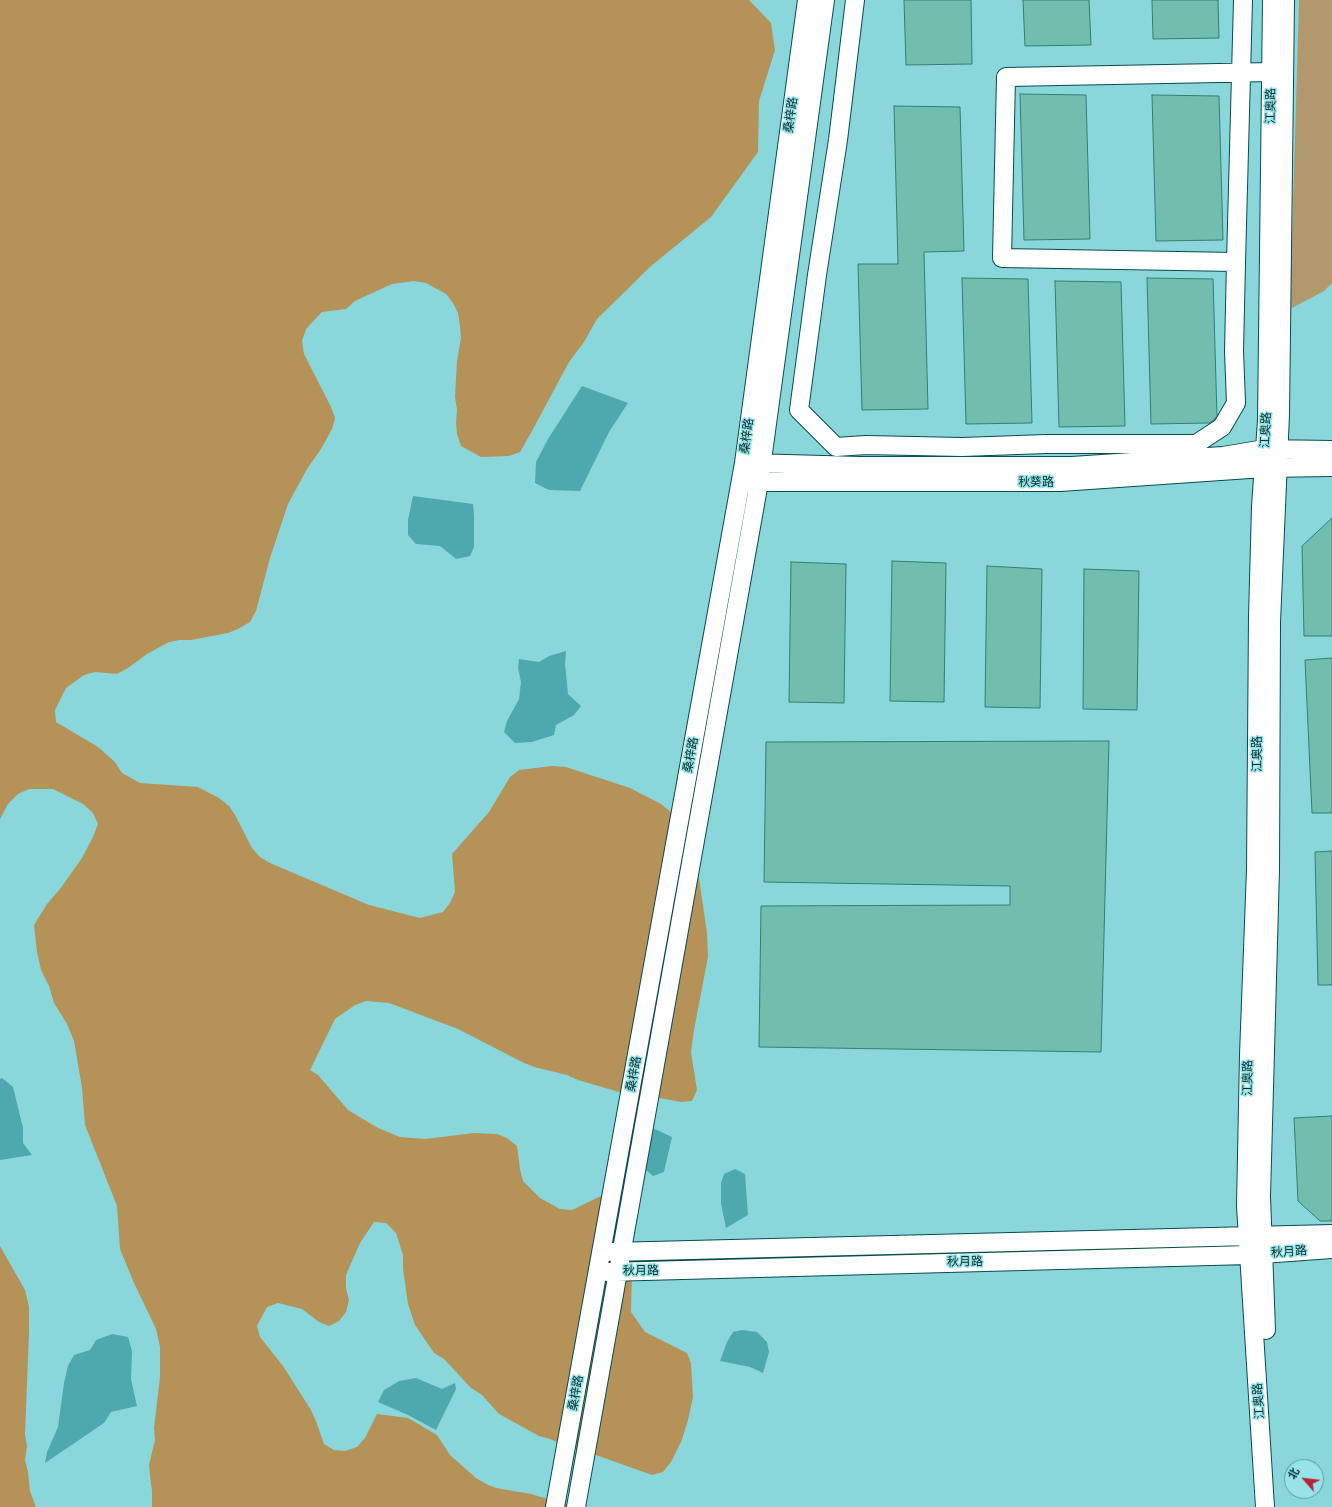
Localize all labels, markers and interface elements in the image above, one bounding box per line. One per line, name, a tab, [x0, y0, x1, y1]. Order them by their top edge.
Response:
street label: 江奥路	[1263, 88, 1279, 124]
street label: 桑梓路	[781, 96, 801, 134]
street label: 江奥路	[1258, 412, 1274, 448]
street label: 桑梓路	[737, 417, 757, 455]
street label: 秋葵路	[1018, 475, 1054, 489]
street label: 桑梓路	[681, 736, 701, 774]
street label: 江奥路	[1250, 736, 1264, 772]
street label: 桑梓路	[624, 1055, 644, 1093]
street label: 江奥路	[1240, 1060, 1256, 1096]
street label: 秋月路	[1271, 1244, 1307, 1260]
street label: 秋月路	[947, 1254, 983, 1270]
street label: 秋月路	[623, 1263, 659, 1279]
street label: 桑梓路	[566, 1374, 586, 1412]
street label: 江奥路	[1251, 1383, 1267, 1419]
north arrow	[1284, 1459, 1324, 1499]
text: 北	[1286, 1466, 1302, 1482]

